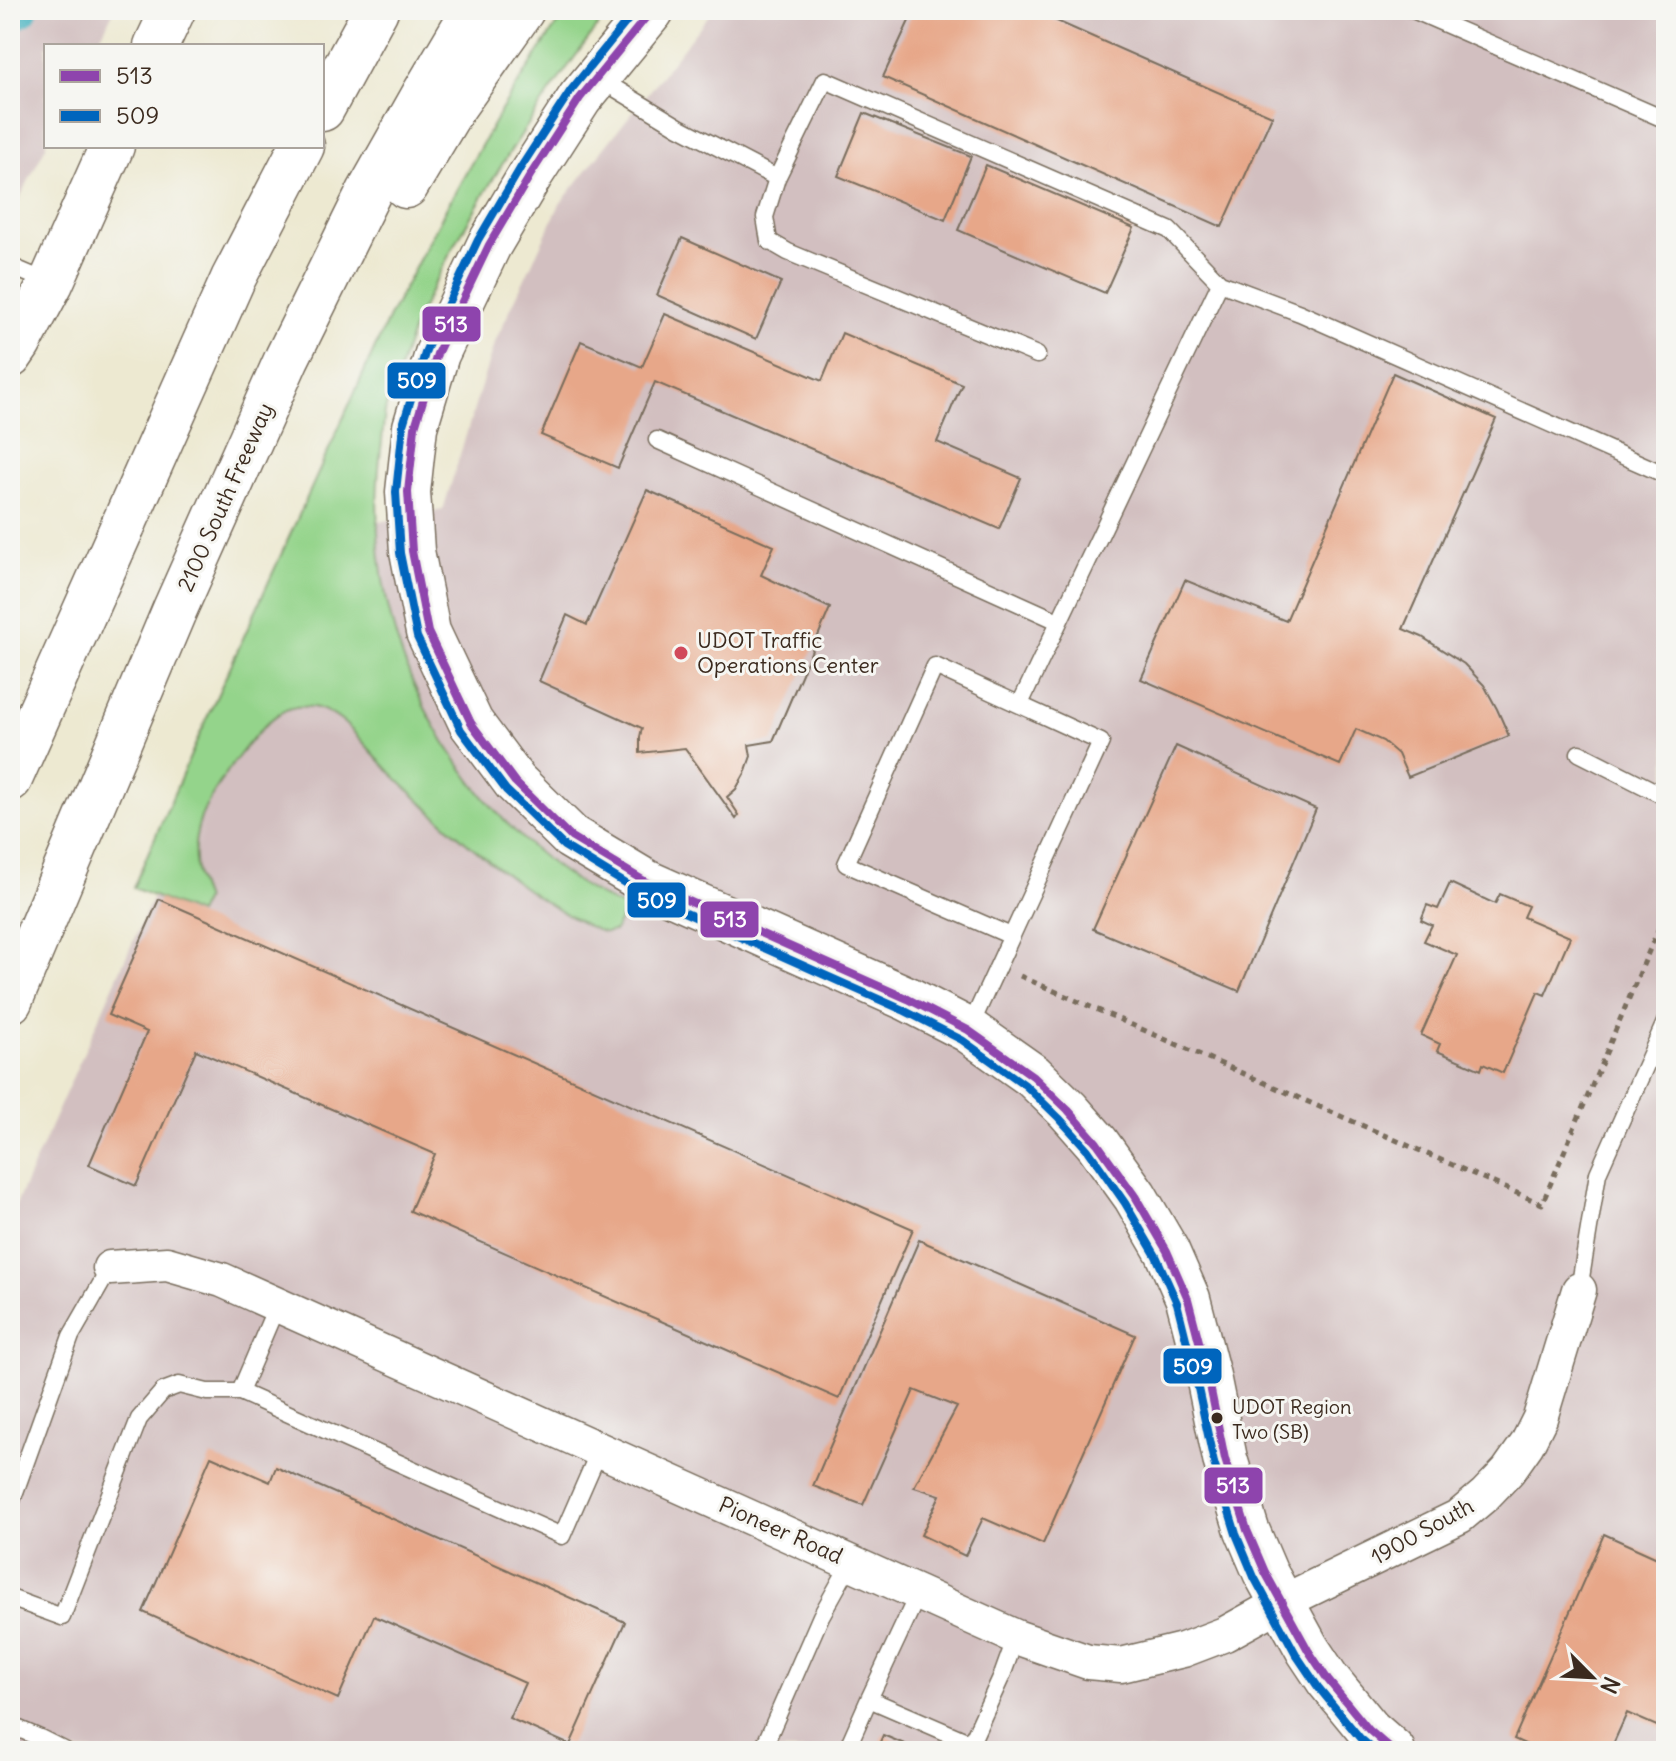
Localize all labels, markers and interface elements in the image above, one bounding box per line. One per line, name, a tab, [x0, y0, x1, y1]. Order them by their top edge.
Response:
legend	[44, 44, 324, 148]
text: 513	[116, 60, 153, 90]
text: 509	[116, 100, 159, 130]
line badge: 513	[421, 305, 482, 343]
text: 513	[434, 310, 468, 338]
line badge: 509	[386, 361, 447, 400]
text: 509	[397, 366, 437, 394]
street label: 2100 South Freeway	[171, 398, 279, 596]
place label: UDOT Traffic Operations Center	[697, 626, 879, 679]
marker: UDOT Traffic Operations Center	[672, 644, 690, 662]
line badge: 509	[626, 881, 687, 919]
text: 509	[637, 886, 677, 914]
line badge: 513	[699, 900, 760, 939]
text: 513	[713, 905, 747, 933]
line badge: 509	[1162, 1347, 1223, 1385]
text: 509	[1173, 1352, 1213, 1380]
place label: UDOT Region Two (SB)	[1232, 1394, 1351, 1444]
marker: UDOT Region Two (SB)	[1209, 1410, 1225, 1426]
line badge: 513	[1203, 1466, 1264, 1505]
text: 513	[1216, 1471, 1250, 1499]
street label: Pioneer Road	[715, 1490, 847, 1570]
street label: 1900 South	[1366, 1491, 1478, 1571]
north arrow	[1552, 1637, 1632, 1717]
text: N	[1594, 1672, 1626, 1698]

